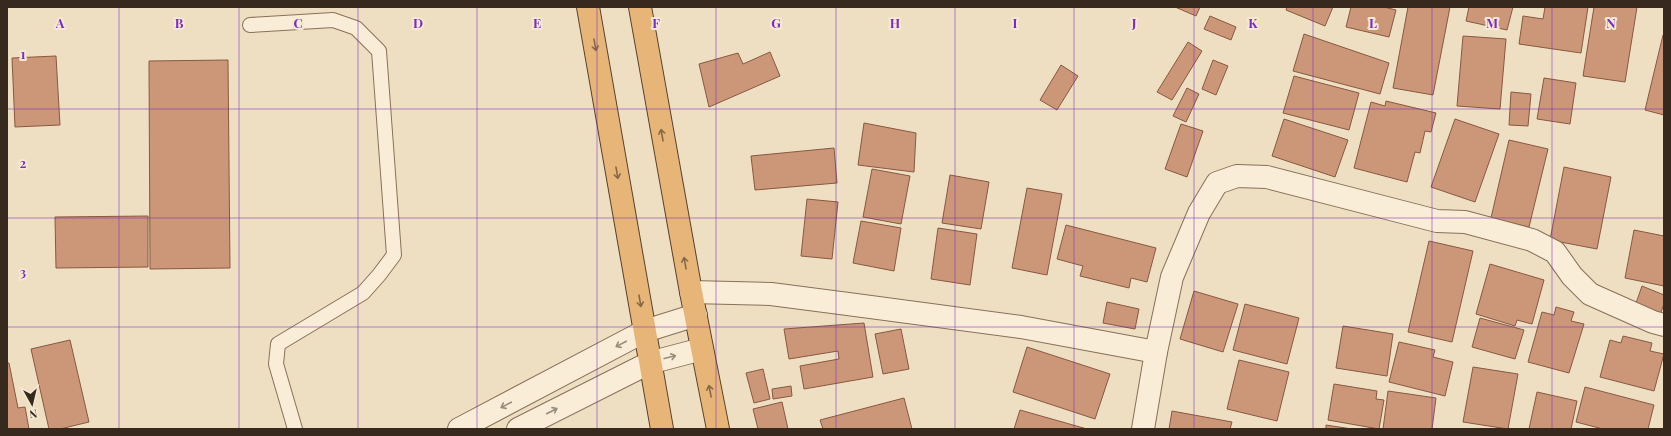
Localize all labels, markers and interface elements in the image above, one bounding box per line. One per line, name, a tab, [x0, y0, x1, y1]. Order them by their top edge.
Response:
text: A	[55, 14, 65, 31]
text: B	[175, 14, 184, 31]
text: C	[293, 14, 303, 31]
text: D	[413, 14, 423, 31]
text: E	[533, 14, 541, 31]
text: F	[652, 14, 660, 31]
text: G	[771, 14, 781, 31]
text: H	[890, 14, 900, 31]
text: I	[1013, 14, 1018, 31]
text: J	[1131, 14, 1137, 31]
text: K	[1248, 14, 1258, 31]
text: L	[1369, 14, 1377, 31]
text: M	[1486, 14, 1498, 31]
text: N	[1606, 14, 1616, 31]
one-way arrow	[591, 39, 599, 52]
text: 1	[21, 45, 26, 62]
one-way arrow	[658, 129, 666, 142]
text: 2	[20, 154, 27, 171]
one-way arrow	[614, 167, 622, 180]
one-way arrow	[681, 257, 689, 270]
text: 3	[20, 263, 26, 280]
one-way arrow	[636, 295, 644, 308]
one-way arrow	[615, 341, 627, 348]
one-way arrow	[663, 353, 676, 361]
north arrow	[12, 384, 52, 424]
one-way arrow	[706, 385, 714, 398]
one-way arrow	[500, 401, 512, 409]
text: N	[28, 406, 38, 422]
one-way arrow	[546, 407, 558, 415]

